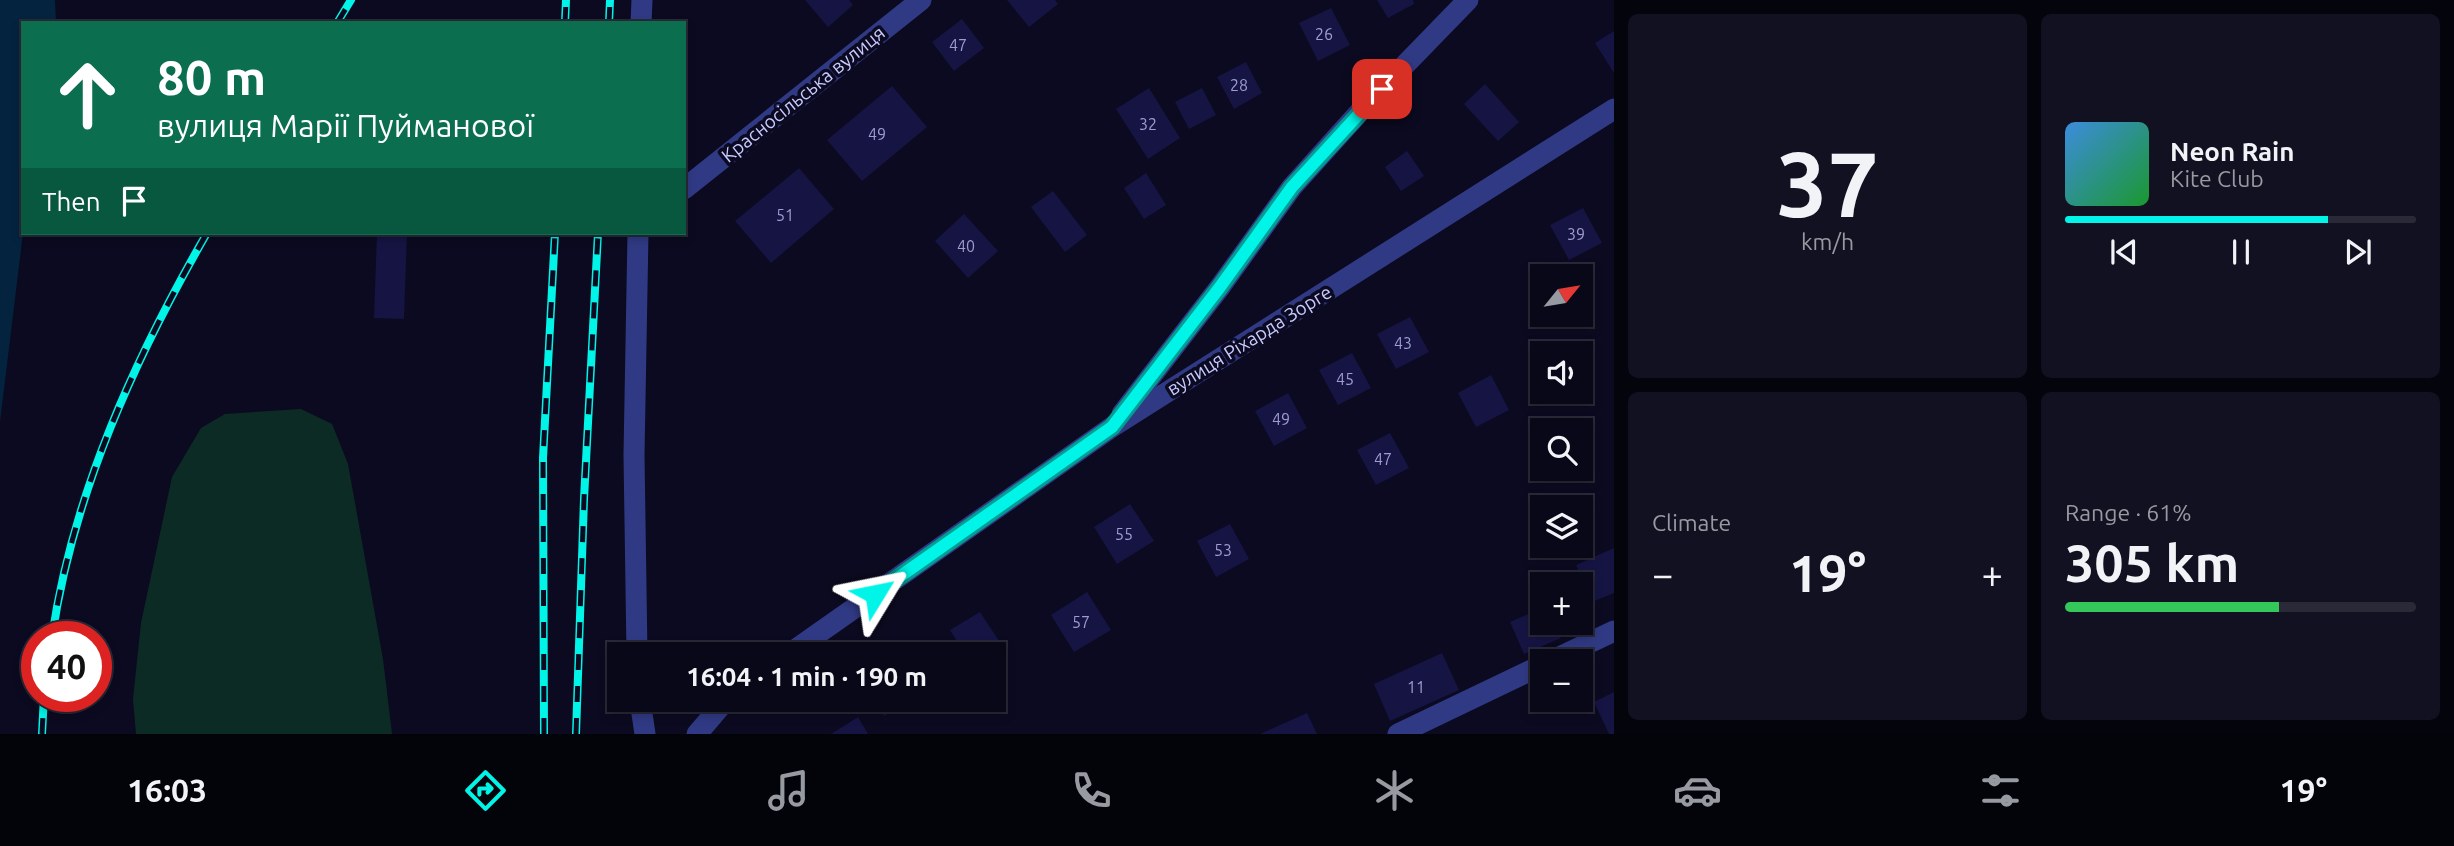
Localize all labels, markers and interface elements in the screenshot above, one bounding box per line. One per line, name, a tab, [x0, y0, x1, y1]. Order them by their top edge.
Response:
street label: Красносільська вулиця	[717, 21, 889, 167]
house number: 26	[1315, 25, 1333, 43]
house number: 47	[949, 36, 967, 54]
icon: ahead	[42, 49, 133, 140]
text: 80 m	[157, 49, 266, 104]
pin	[1352, 59, 1412, 119]
icon: arrive	[1363, 70, 1401, 108]
house number: 28	[1230, 76, 1248, 94]
text: вулиця Марії Пуйманової	[157, 107, 534, 143]
house number: 32	[1139, 115, 1157, 133]
house number: 49	[868, 125, 886, 143]
text: 37	[1776, 132, 1879, 234]
text: Neon Rain	[2170, 137, 2295, 166]
text: Kite Club	[2170, 166, 2264, 191]
icon: arrive	[115, 182, 153, 220]
text: Then	[42, 187, 101, 216]
house number: 51	[776, 206, 794, 224]
house number: 39	[1567, 225, 1585, 243]
text: km/h	[1801, 229, 1854, 254]
icon: previous	[2105, 233, 2143, 271]
icon: pause	[2222, 233, 2260, 271]
icon: next	[2339, 233, 2377, 271]
house number: 40	[957, 237, 975, 255]
north arrow	[1530, 264, 1592, 327]
map controls	[1530, 264, 1593, 712]
street label: вулиця Ріхарда Зорге	[1163, 280, 1335, 400]
house number: 43	[1394, 334, 1412, 352]
button: sound	[1530, 341, 1593, 404]
house number: 45	[1336, 370, 1354, 388]
house number: 49	[1272, 410, 1290, 428]
button: search	[1530, 418, 1593, 481]
house number: 47	[1374, 450, 1392, 468]
button: layers	[1530, 495, 1593, 558]
text: Range · 61%	[2065, 500, 2192, 525]
text: Climate	[1652, 510, 1731, 535]
house number: 55	[1115, 525, 1133, 543]
text: 305 km	[2065, 534, 2239, 592]
house number: 53	[1214, 541, 1232, 559]
text: 19°	[1789, 544, 1866, 602]
text: −	[1652, 553, 1673, 595]
text: +	[1982, 553, 2003, 595]
position arrow	[838, 557, 912, 631]
button: +	[1530, 572, 1593, 635]
house number: 57	[1072, 613, 1090, 631]
speed limit sign: 40	[21, 621, 112, 712]
button: −	[1530, 649, 1593, 712]
text: 16:04 · 1 min · 190 m	[686, 662, 927, 691]
house number: 11	[1407, 678, 1425, 696]
icon: directions	[461, 766, 510, 815]
icon: music	[764, 766, 813, 815]
icon: phone	[1067, 766, 1116, 815]
icon: climate	[1370, 766, 1419, 815]
icon: car	[1673, 766, 1722, 815]
icon: filters	[1976, 766, 2025, 815]
text: 16:03	[127, 772, 207, 808]
text: 19°	[2280, 772, 2327, 808]

